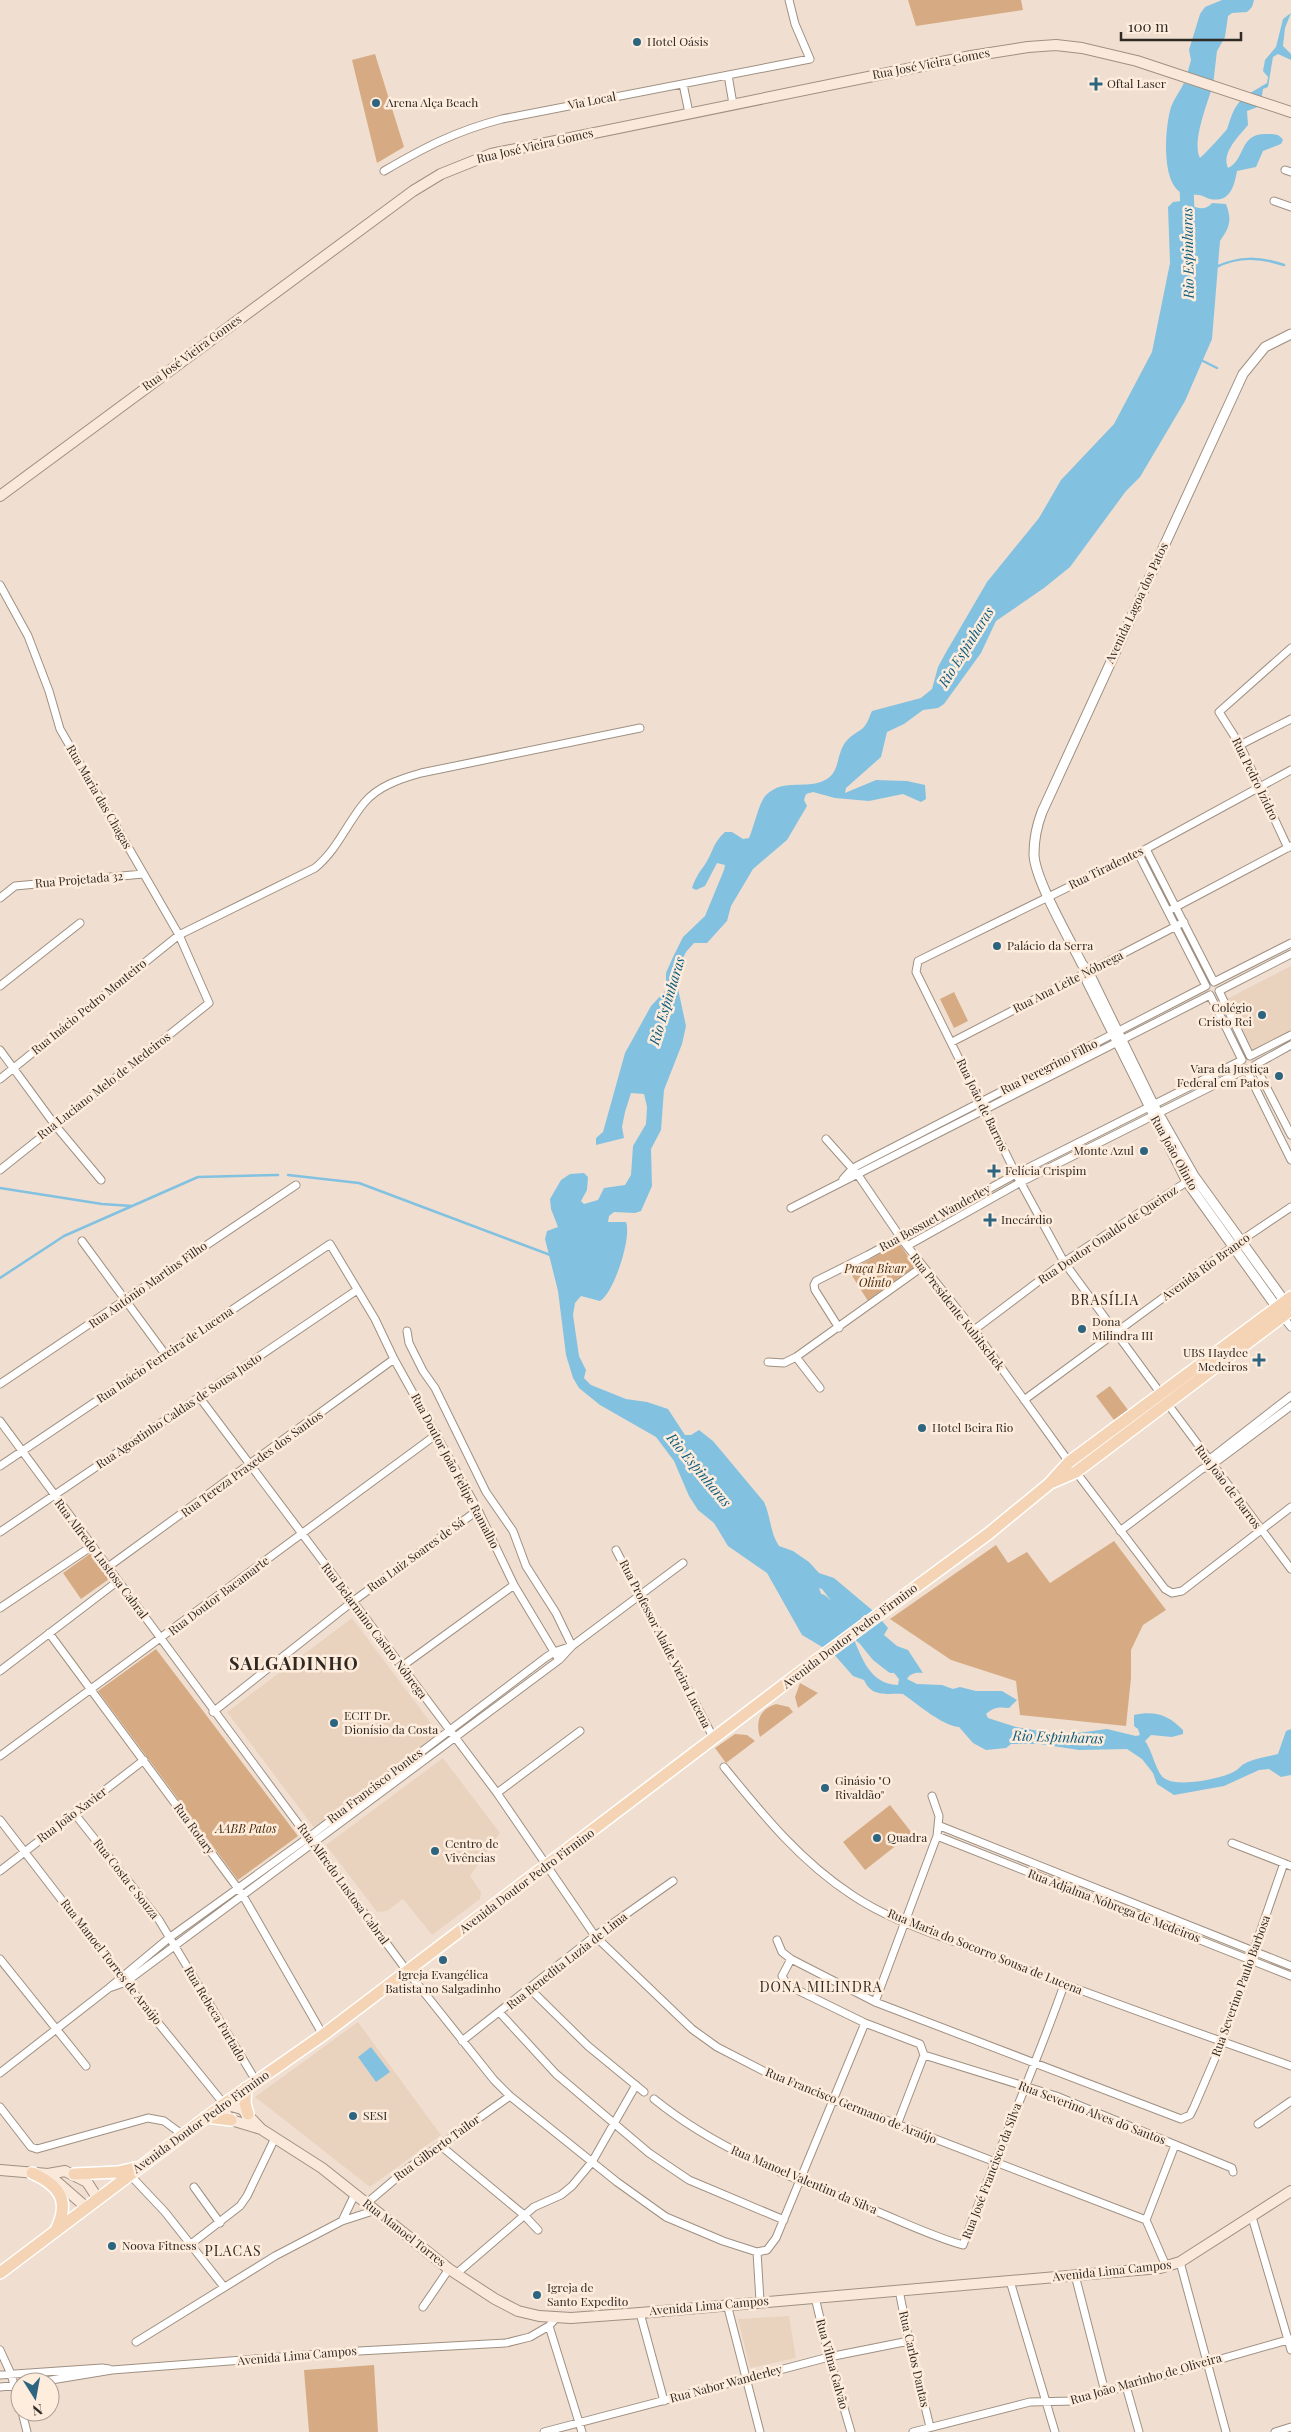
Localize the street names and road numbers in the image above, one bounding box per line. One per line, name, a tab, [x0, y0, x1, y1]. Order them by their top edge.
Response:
street label: Rua José Vieira Gomes	[871, 44, 991, 82]
street label: Via Local	[566, 87, 618, 113]
street label: Rua José Vieira Gomes	[475, 124, 595, 166]
street label: Rua José Vieira Gomes	[138, 311, 244, 394]
street label: Avenida Lagoa dos Patos	[1101, 540, 1171, 666]
street label: Rua Pedro Izidro	[1229, 735, 1283, 823]
street label: Rua Maria das Chagas	[63, 742, 136, 851]
street label: Rua Tiradentes	[1065, 842, 1146, 892]
street label: Rua Projetada 32	[34, 867, 124, 891]
street label: Rua Ana Leite Nóbrega	[1010, 946, 1125, 1016]
street label: Rua Inácio Pedro Monteiro	[27, 955, 150, 1058]
street label: Rua Luciano Melo de Medeiros	[34, 1028, 173, 1142]
street label: Rua Peregrino Filho	[997, 1034, 1100, 1098]
street label: Rua João de Barros	[954, 1056, 1012, 1154]
street label: Rua João Olinto	[1148, 1112, 1202, 1193]
street label: Rua Bossuet Wanderley	[876, 1180, 993, 1254]
street label: Rua Doutor Onaldo de Queiroz	[1034, 1181, 1181, 1287]
street label: Avenida Rio Branco	[1157, 1229, 1253, 1304]
street label: Rua António Martins Filho	[85, 1237, 210, 1331]
street label: Rua Presidente Kubitschek	[907, 1250, 1009, 1374]
street label: Rua Inácio Ferreira de Lucena	[93, 1302, 236, 1406]
street label: Rua Agostinho Caldas de Sousa Justo	[93, 1348, 265, 1472]
street label: Rua Doutor João Felipe Ramalho	[408, 1390, 504, 1551]
street label: Rua Tereza Praxedes dos Santos	[177, 1406, 326, 1520]
street label: Rua João de Barros	[1192, 1441, 1266, 1532]
street label: Rua Alfredo Lustosa Cabral	[51, 1495, 152, 1622]
street label: Rua Luiz Soares de Sá	[363, 1513, 467, 1595]
street label: Rua Doutor Bacamarte	[165, 1552, 272, 1638]
street label: Rua Professor Alaíde Vieira Lucena	[616, 1557, 715, 1730]
street label: Rua Belarmino Castro Nóbrega	[318, 1559, 431, 1702]
street label: Avenida Doutor Pedro Firmino	[778, 1579, 921, 1692]
street label: Rua Francisco Pontes	[324, 1744, 425, 1826]
street label: Rua João Xavier	[33, 1782, 110, 1846]
street label: Rua Rotary	[171, 1800, 219, 1857]
street label: Rua Alfredo Lustosa Cabral	[294, 1820, 394, 1948]
street label: Avenida Doutor Pedro Firmino	[455, 1824, 598, 1937]
street label: Rua Costa e Souza	[90, 1835, 163, 1922]
street label: Rua Adjalma Nóbrega de Medeiros	[1026, 1865, 1203, 1945]
street label: Rua Manoel Torres de Araújo	[58, 1895, 166, 2028]
street label: Rua Maria do Socorro Sousa de Lucena	[886, 1905, 1085, 1998]
street label: Rua Benedita Luzia de Lima	[503, 1908, 630, 2012]
street label: Rua Severino Paulo Barbosa	[1207, 1913, 1273, 2059]
street label: Rua Rebeca Furtado	[181, 1963, 251, 2064]
street label: Rua Francisco Germano de Araújo	[763, 2063, 940, 2147]
street label: Avenida Doutor Pedro Firmino	[128, 2066, 272, 2177]
street label: Rua Severino Alves do Santos	[1016, 2077, 1168, 2148]
street label: Rua José Francisco da Silva	[958, 2100, 1024, 2241]
street label: Rua Gilberto Tailor	[390, 2110, 483, 2184]
street label: Rua Manoel Valentim da Silva	[729, 2141, 880, 2217]
street label: Rua Manoel Torres	[360, 2195, 449, 2270]
street label: Avenida Lima Campos	[1051, 2256, 1172, 2284]
street label: Avenida Lima Campos	[648, 2292, 769, 2318]
street label: Rua Carlos Dantas	[896, 2309, 934, 2409]
street label: Rua Vilma Galvão	[813, 2317, 853, 2411]
street label: Avenida Lima Campos	[236, 2342, 357, 2368]
street label: Rua João Marinho de Oliveira	[1068, 2349, 1223, 2407]
street label: Rua Nabor Wanderley	[668, 2360, 784, 2406]

